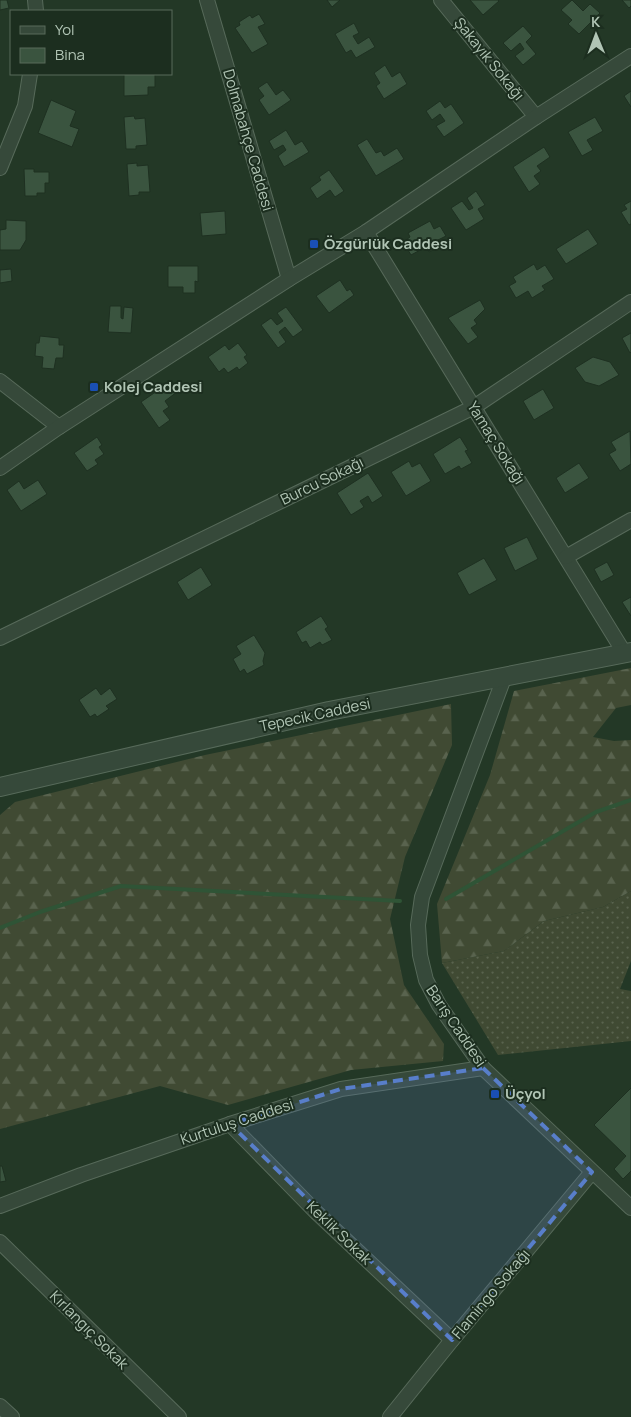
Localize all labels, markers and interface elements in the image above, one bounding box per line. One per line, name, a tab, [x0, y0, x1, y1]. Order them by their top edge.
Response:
legend	[10, 10, 172, 75]
north arrow	[571, 10, 621, 60]
text: K	[591, 12, 601, 31]
street label: Şakayık Sokağı	[449, 13, 529, 105]
text: Yol	[55, 19, 75, 40]
text: Bina	[55, 44, 85, 65]
street label: Dolmabahçe Caddesi	[218, 67, 279, 213]
place label: Özgürlük Caddesi	[324, 233, 452, 254]
marker: Özgürlük Caddesi	[308, 238, 320, 250]
place label: Kolej Caddesi	[104, 376, 203, 397]
marker: Kolej Caddesi	[88, 381, 100, 393]
street label: Yamaç Sokağı	[463, 397, 530, 488]
street label: Burcu Sokağı	[277, 451, 367, 510]
street label: Tepecik Caddesi	[257, 692, 372, 737]
street label: Barış Caddesi	[421, 981, 491, 1071]
place label: Üçyol	[505, 1083, 546, 1104]
marker: Üçyol	[489, 1088, 501, 1100]
street label: Kurtuluş Caddesi	[178, 1093, 296, 1150]
street label: Keklik Sokak	[302, 1196, 377, 1270]
street label: Flamingo Sokağı	[447, 1244, 535, 1343]
street label: Kırlangıç Sokak	[45, 1286, 134, 1374]

